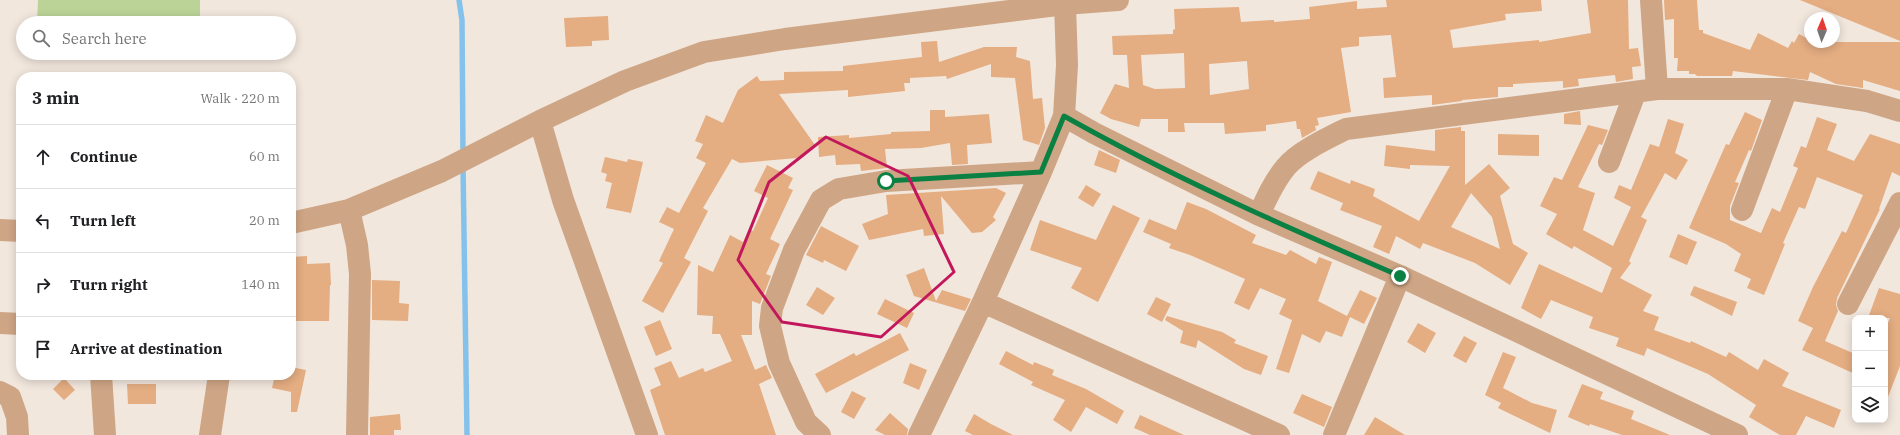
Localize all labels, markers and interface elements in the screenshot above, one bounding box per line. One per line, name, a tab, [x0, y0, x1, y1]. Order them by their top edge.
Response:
north arrow	[1804, 12, 1840, 48]
search box	[16, 16, 296, 60]
icon: search	[30, 27, 52, 49]
text: Search here	[62, 29, 147, 48]
text: 3 min	[32, 87, 80, 109]
text: Walk · 220 m	[201, 90, 280, 107]
icon: ahead	[32, 146, 54, 168]
text: Continue	[70, 147, 137, 166]
text: 60 m	[249, 148, 280, 165]
route start	[877, 172, 895, 190]
icon: left	[32, 210, 54, 232]
text: Turn left	[70, 211, 136, 230]
text: 20 m	[249, 212, 280, 229]
route end	[1391, 267, 1409, 285]
icon: right	[32, 274, 54, 296]
text: Turn right	[70, 275, 148, 294]
text: 140 m	[241, 276, 280, 293]
map controls	[1852, 315, 1888, 423]
button: +	[1852, 315, 1888, 351]
icon: arrive	[32, 338, 54, 360]
text: Arrive at destination	[70, 339, 222, 358]
button: −	[1852, 351, 1888, 387]
button: layers	[1852, 387, 1888, 423]

